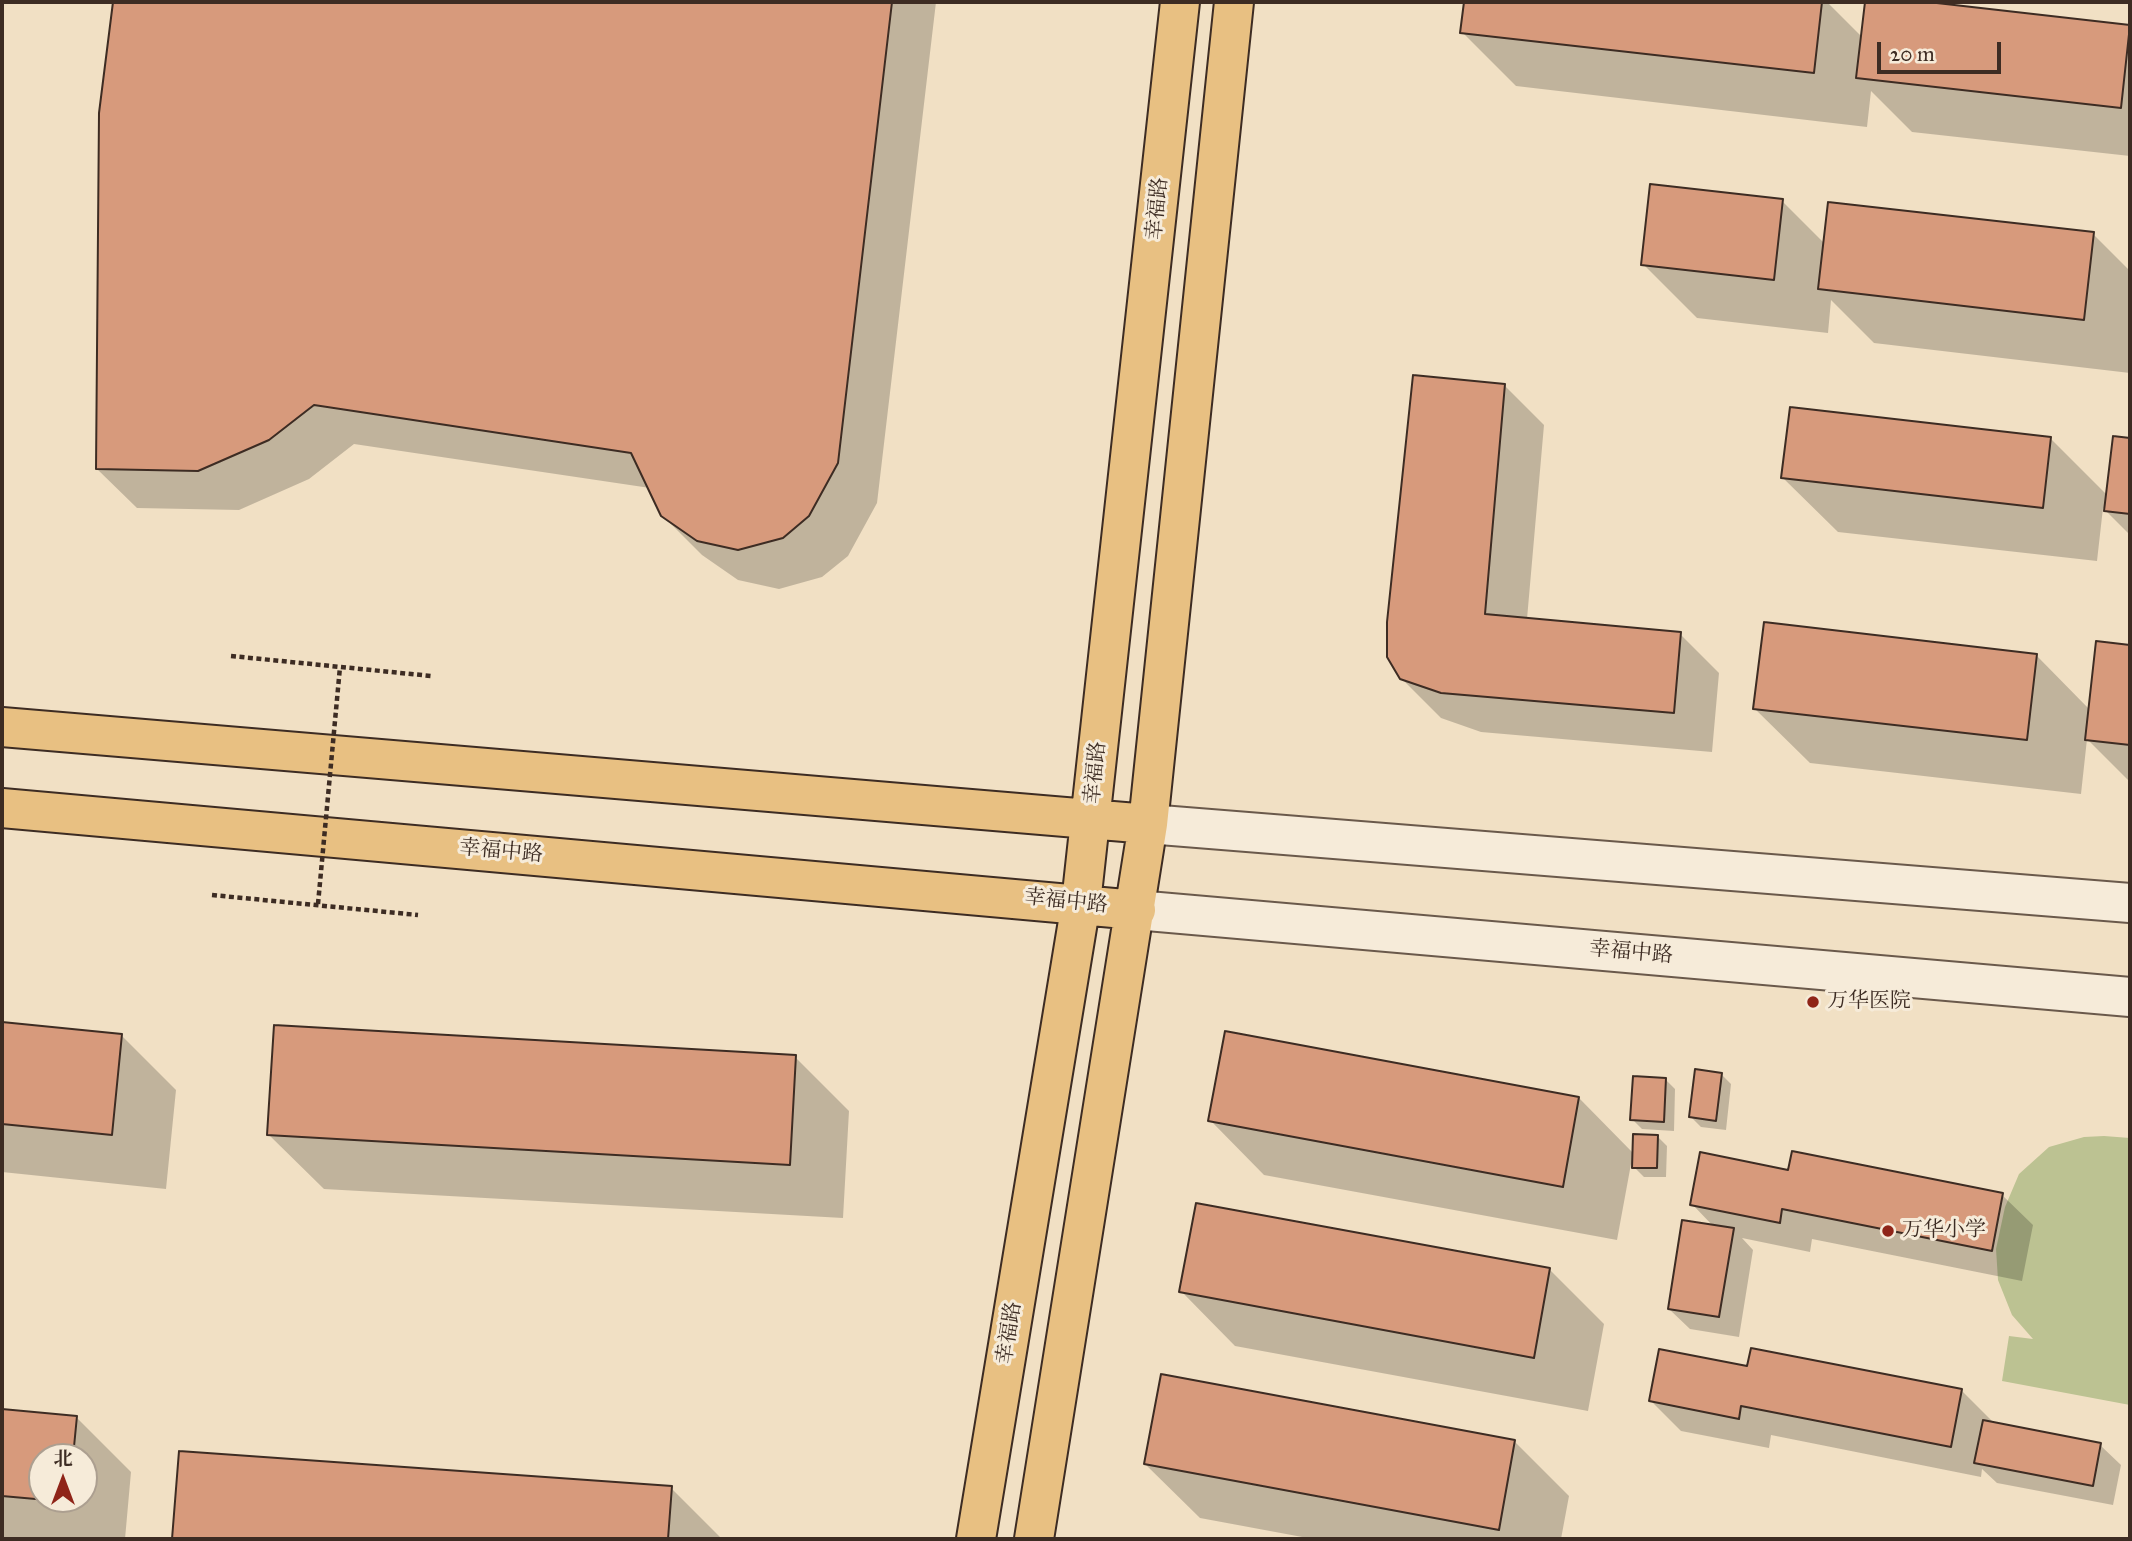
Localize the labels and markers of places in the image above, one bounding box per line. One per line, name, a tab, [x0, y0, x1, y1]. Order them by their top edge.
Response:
place label: 万华医院	[1827, 989, 1911, 1015]
marker: 万华医院	[1805, 994, 1821, 1010]
place label: 万华小学	[1902, 1218, 1986, 1244]
marker: 万华小学	[1880, 1223, 1896, 1239]

